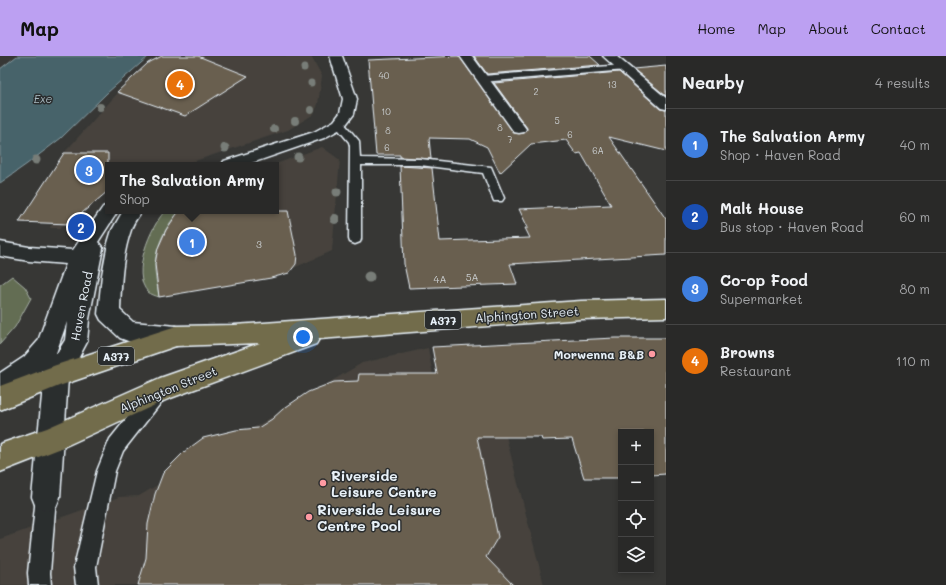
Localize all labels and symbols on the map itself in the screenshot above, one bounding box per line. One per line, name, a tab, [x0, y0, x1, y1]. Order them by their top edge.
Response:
pin: 4	[167, 69, 193, 99]
house number: 40	[379, 70, 390, 81]
house number: 13	[607, 79, 617, 90]
house number: 2	[533, 86, 539, 97]
water label: Exe	[34, 91, 53, 106]
house number: 10	[381, 106, 391, 117]
house number: 5	[554, 115, 560, 126]
house number: 8	[497, 122, 503, 133]
house number: 8	[385, 125, 391, 136]
house number: 6	[567, 129, 573, 140]
house number: 7	[507, 134, 513, 145]
house number: 6	[384, 142, 390, 153]
house number: 6A	[592, 145, 604, 156]
pin: 3	[76, 155, 102, 185]
pin: 2	[68, 212, 94, 242]
pin: 1	[179, 227, 205, 257]
house number: 3	[256, 237, 262, 251]
street label: Haven Road	[66, 270, 96, 342]
house number: 5A	[466, 270, 478, 284]
house number: 4A	[434, 272, 446, 286]
street label: Alphington Street	[475, 302, 579, 326]
road number: A377	[425, 311, 461, 329]
your location	[293, 327, 313, 347]
place label: Morwenna B&B	[554, 346, 644, 362]
road number: A377	[98, 347, 134, 365]
marker: Morwenna B&B	[647, 349, 657, 359]
street label: Alphington Street	[117, 362, 219, 416]
place label: Riverside Leisure Centre	[331, 466, 437, 501]
marker: Riverside Leisure Centre	[318, 478, 328, 488]
place label: Riverside Leisure Centre Pool	[317, 500, 441, 535]
marker: Riverside Leisure Centre Pool	[304, 512, 314, 522]

